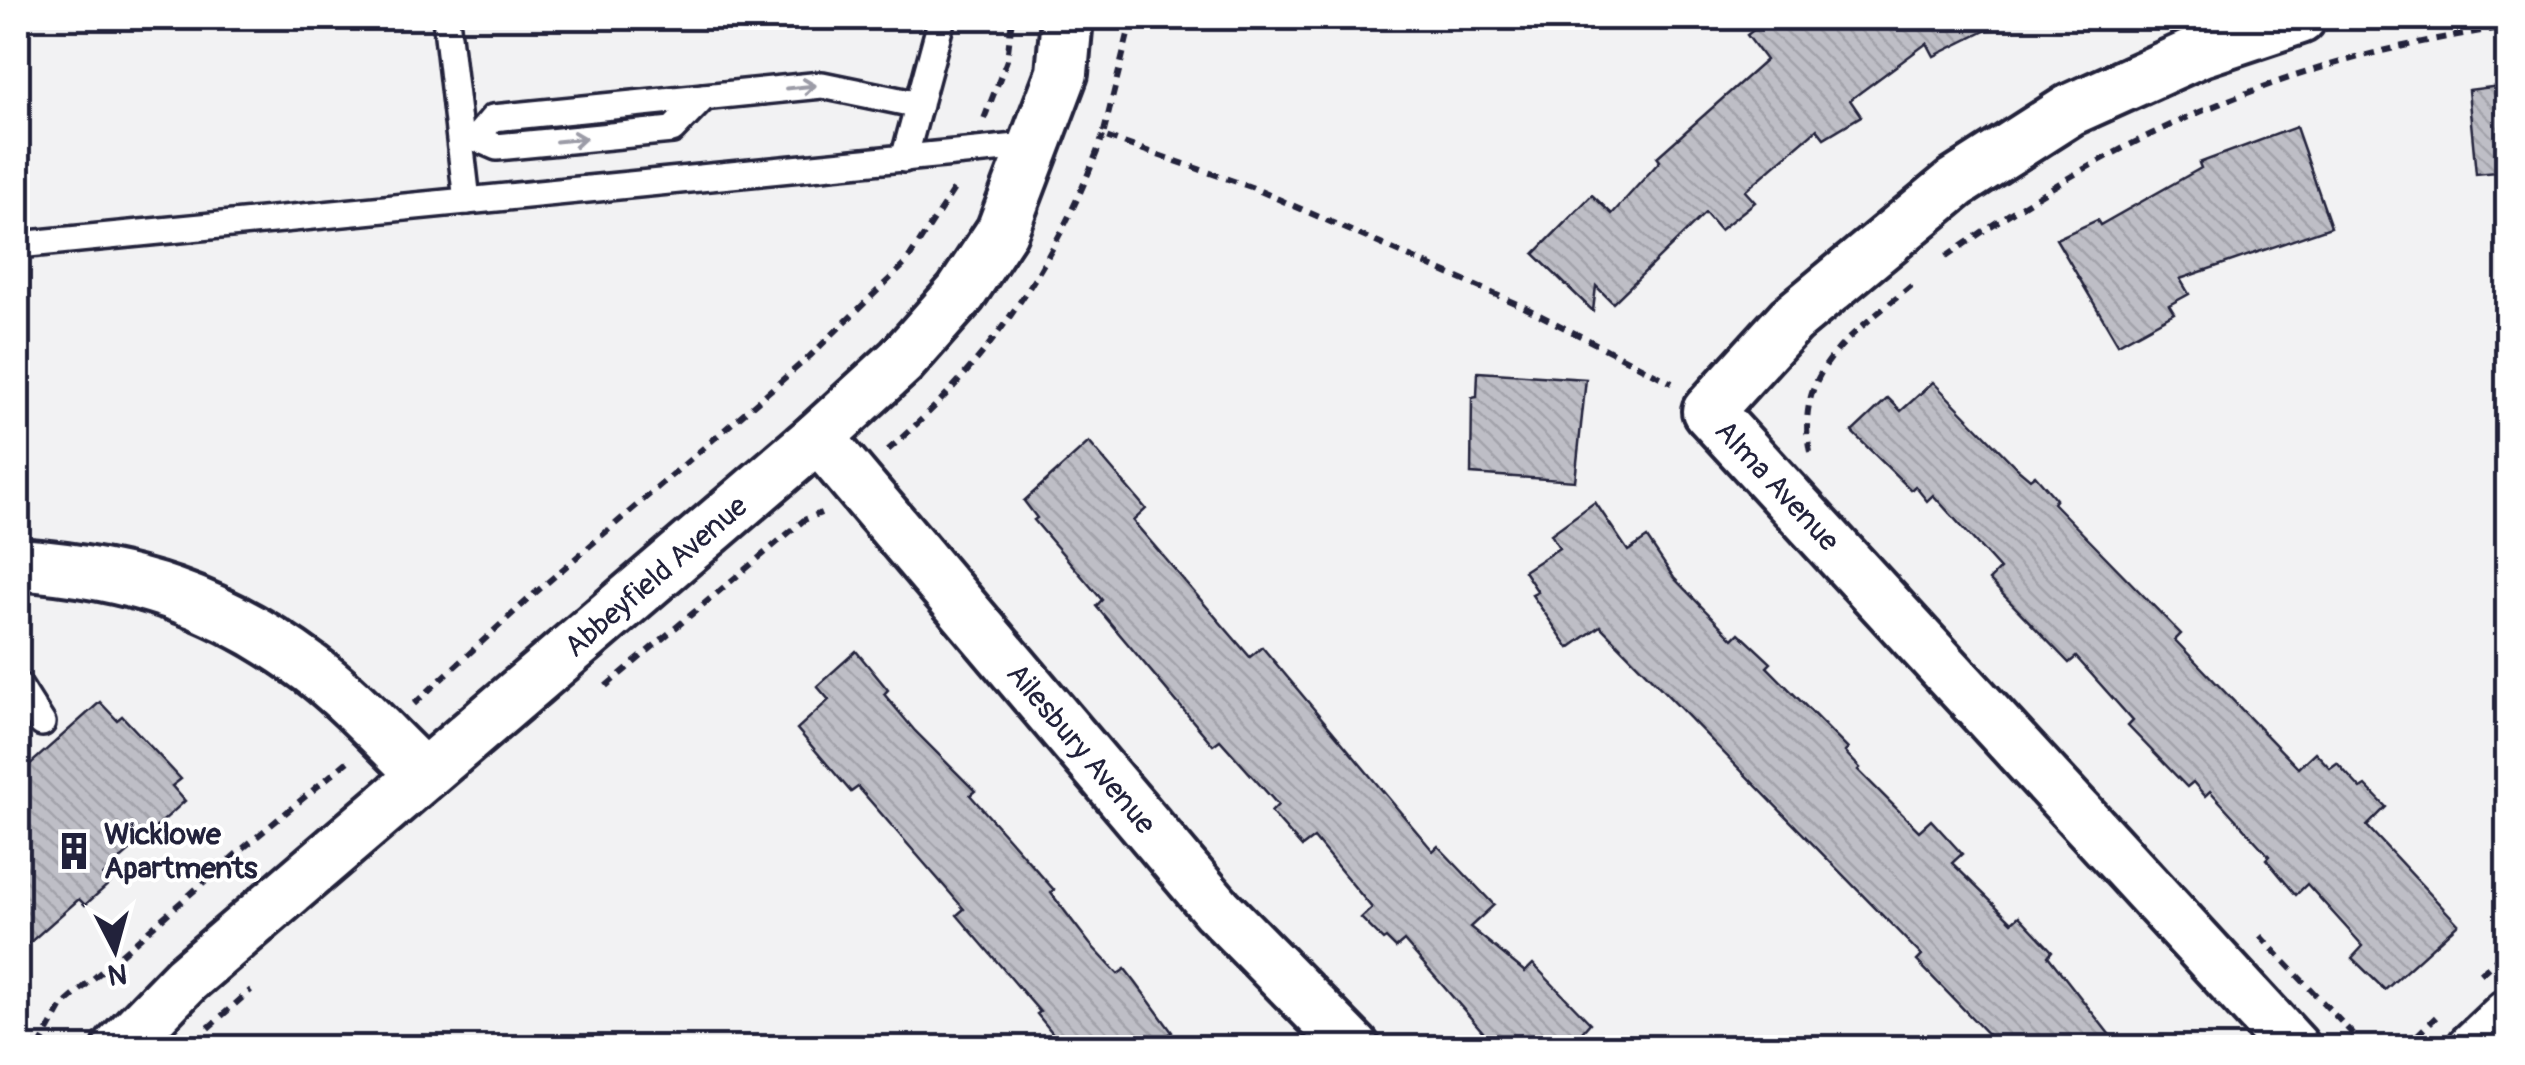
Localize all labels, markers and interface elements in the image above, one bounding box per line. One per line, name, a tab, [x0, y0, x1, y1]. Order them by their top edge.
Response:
one-way arrow	[785, 77, 817, 96]
one-way arrow	[555, 130, 587, 149]
street label: Alma Avenue	[1707, 413, 1847, 559]
street label: Abbeyfield Avenue	[557, 487, 755, 665]
street label: Ailesbury Avenue	[999, 656, 1164, 842]
place label: Wicklowe Apartments	[104, 816, 258, 887]
building icon: Wicklowe Apartments	[53, 830, 95, 872]
north arrow	[65, 900, 165, 1000]
text: N	[106, 955, 129, 992]

